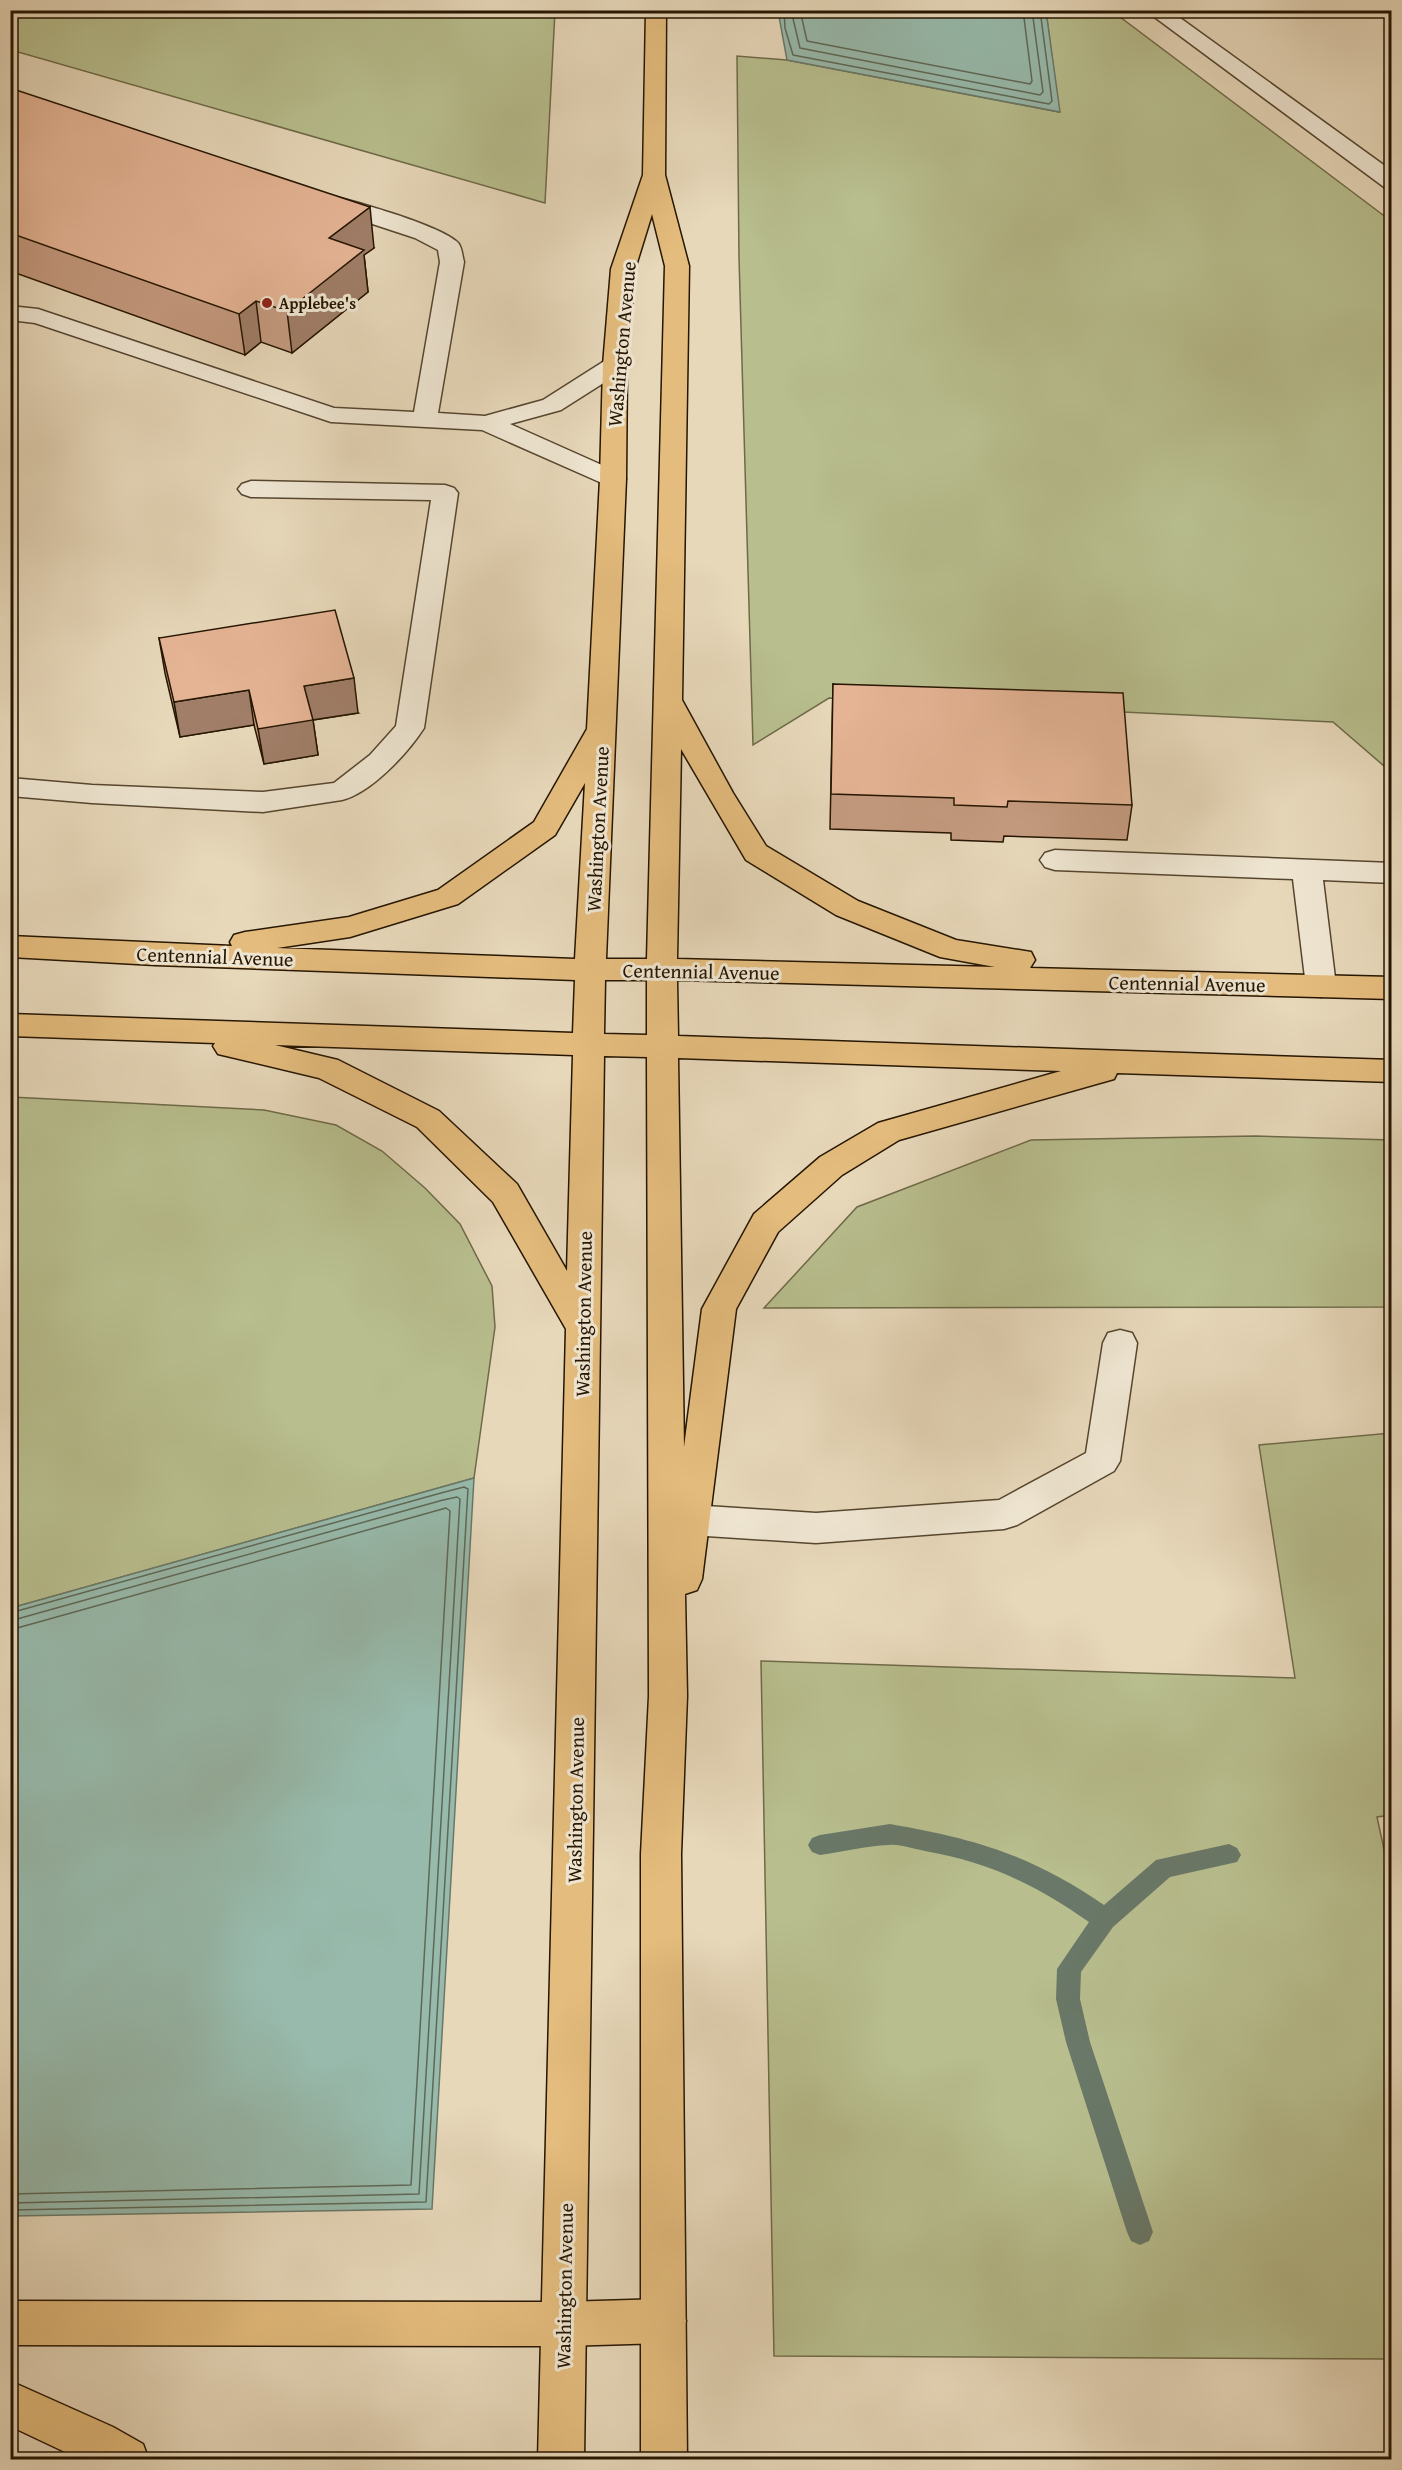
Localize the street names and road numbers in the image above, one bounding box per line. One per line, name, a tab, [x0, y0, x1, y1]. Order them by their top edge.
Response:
street label: Washington Avenue	[599, 260, 643, 428]
street label: Washington Avenue	[578, 745, 616, 913]
street label: Centennial Avenue	[136, 939, 294, 973]
street label: Centennial Avenue	[622, 955, 780, 987]
street label: Centennial Avenue	[1108, 967, 1266, 999]
street label: Washington Avenue	[567, 1231, 599, 1397]
street label: Washington Avenue	[559, 1717, 591, 1883]
street label: Washington Avenue	[548, 2203, 580, 2369]

